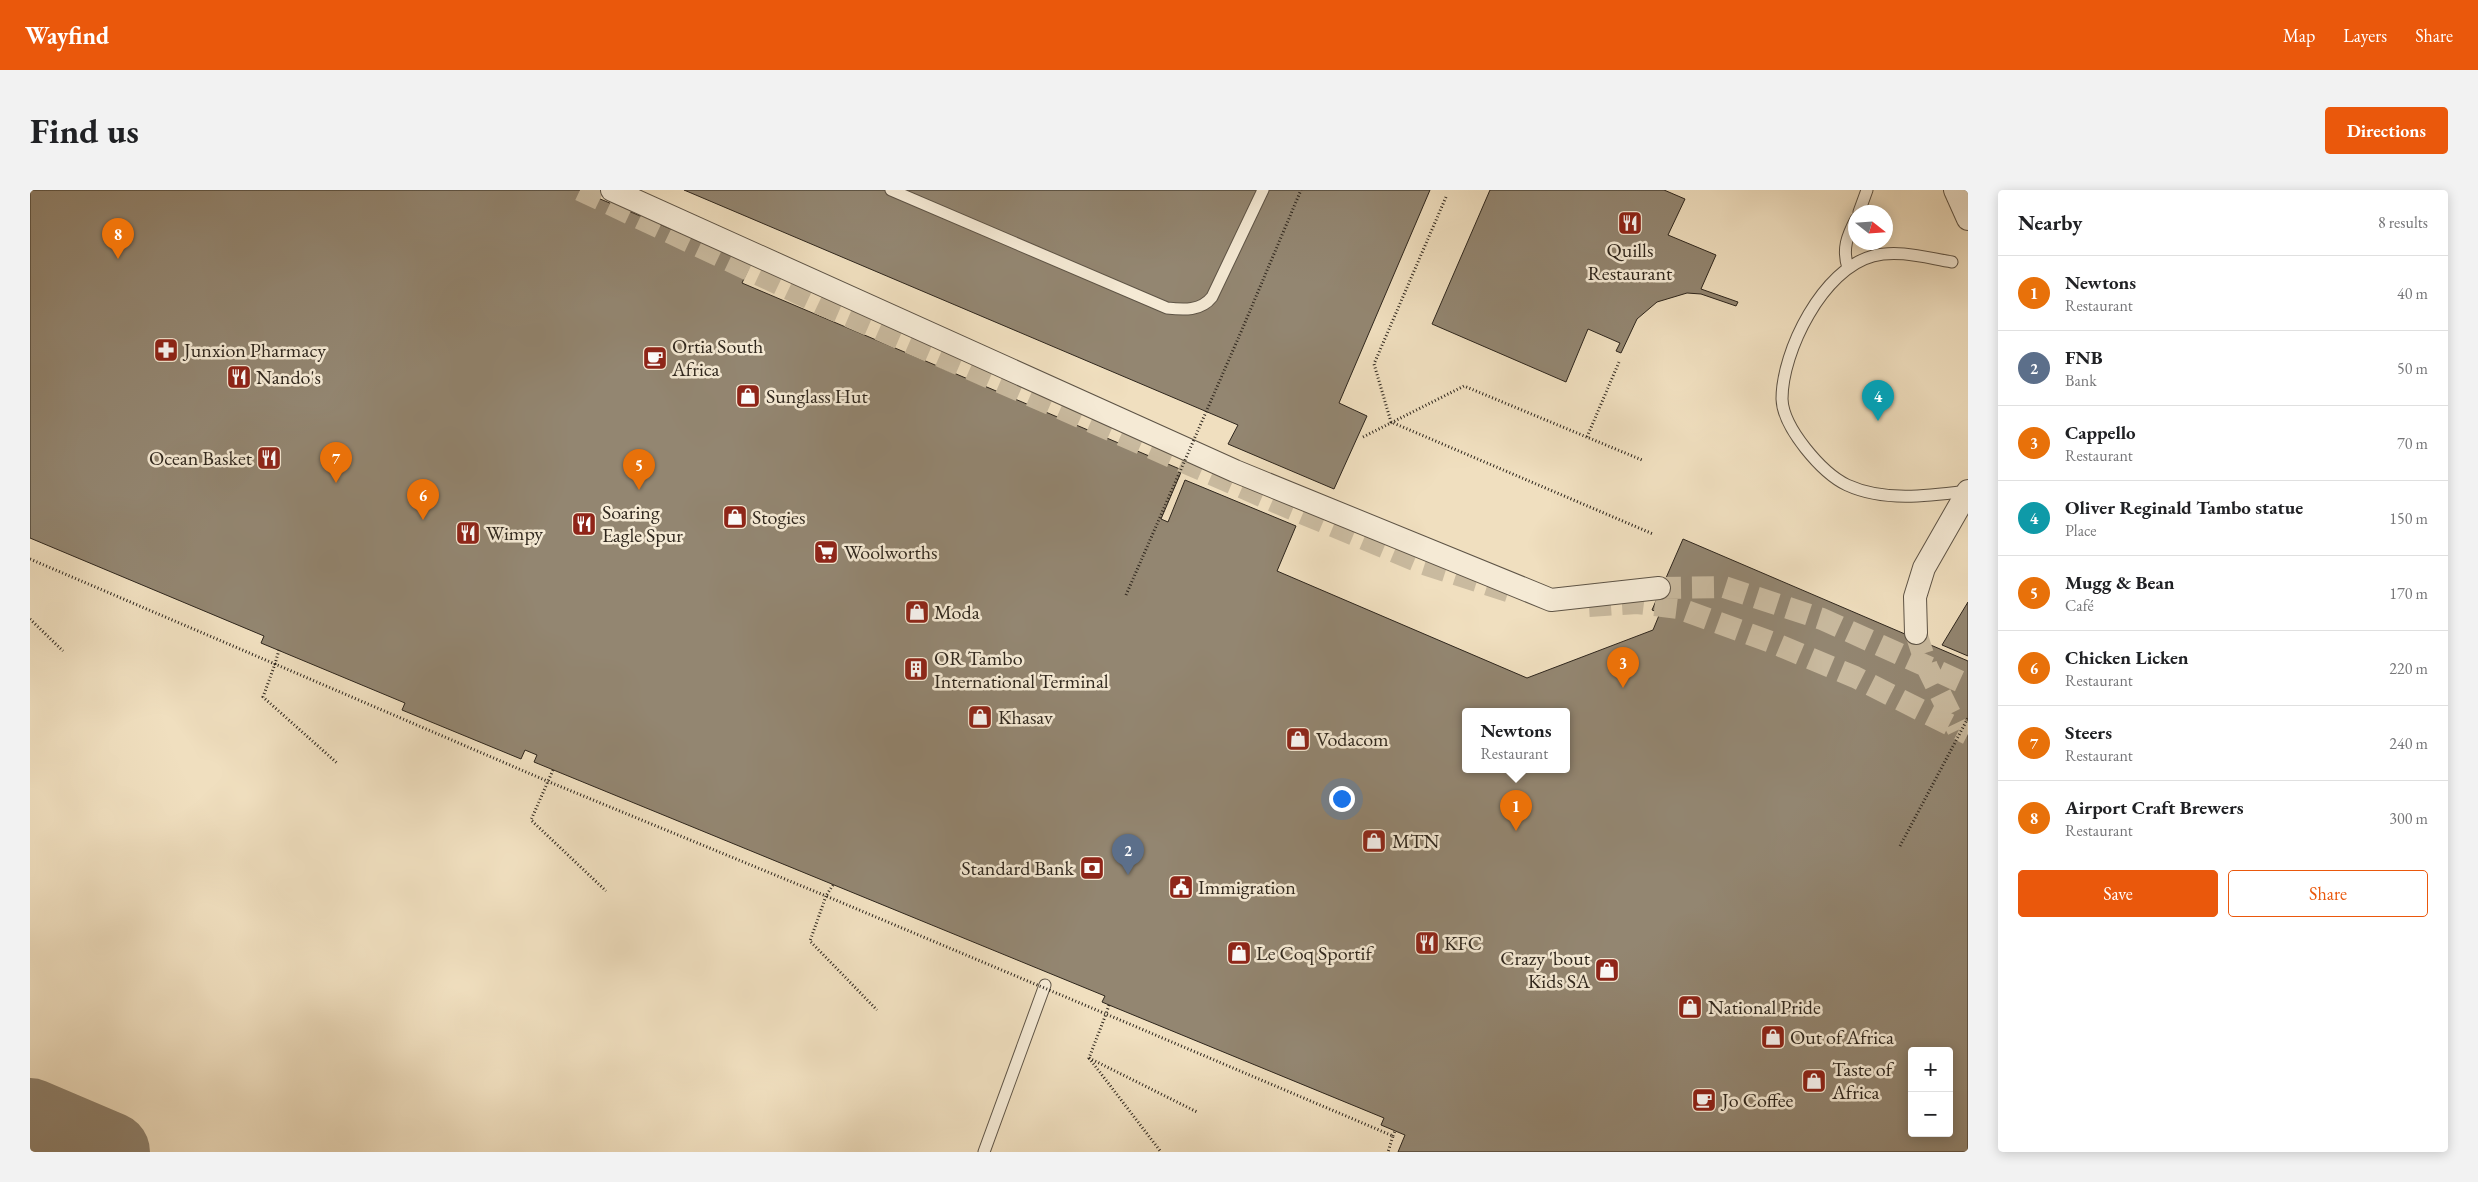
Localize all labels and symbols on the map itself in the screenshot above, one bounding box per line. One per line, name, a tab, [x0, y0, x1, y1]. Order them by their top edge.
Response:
north arrow	[1848, 205, 1893, 250]
restaurant icon: Quills Restaurant	[1617, 210, 1643, 236]
pin: 8	[102, 218, 134, 259]
place label: Quills Restaurant	[1588, 237, 1673, 286]
place label: Ortia South Africa	[671, 333, 763, 382]
pharmacy icon: Junxion Pharmacy	[153, 337, 179, 363]
place label: Junxion Pharmacy	[182, 337, 326, 363]
cafe icon: Ortia South Africa	[642, 345, 668, 371]
restaurant icon: Nando's	[226, 364, 252, 390]
place label: Nando's	[256, 364, 321, 390]
pin: 4	[1862, 380, 1894, 421]
shop icon: Sunglass Hut	[735, 383, 761, 409]
place label: Sunglass Hut	[766, 383, 869, 409]
pin: 7	[320, 442, 352, 483]
place label: Ocean Basket	[149, 445, 253, 471]
restaurant icon: Ocean Basket	[256, 445, 282, 471]
pin: 5	[623, 449, 655, 490]
pin: 6	[407, 479, 439, 520]
place label: Soaring Eagle Spur	[602, 499, 683, 548]
shop icon: Stogies	[722, 504, 748, 530]
place label: Stogies	[752, 504, 805, 530]
restaurant icon: Soaring Eagle Spur	[571, 511, 597, 537]
restaurant icon: Wimpy	[455, 520, 481, 546]
place label: Wimpy	[486, 520, 543, 546]
supermarket icon: Woolworths	[813, 539, 839, 565]
place label: Woolworths	[844, 539, 937, 565]
shop icon: Moda	[904, 599, 930, 625]
place label: Moda	[934, 599, 980, 625]
place label: OR Tambo International Terminal	[934, 645, 1109, 694]
pin: 3	[1607, 647, 1639, 688]
building icon: OR Tambo International Terminal	[903, 656, 929, 682]
shop icon: Khasav	[967, 704, 993, 730]
place label: Khasav	[998, 704, 1053, 730]
shop icon: Vodacom	[1285, 726, 1311, 752]
place label: Vodacom	[1316, 726, 1389, 752]
your location	[1329, 786, 1355, 812]
pin: 1	[1500, 790, 1532, 831]
shop icon: MTN	[1361, 828, 1387, 854]
place label: MTN	[1392, 828, 1439, 854]
pin: 2	[1112, 834, 1144, 875]
place label: Standard Bank	[961, 855, 1075, 881]
bank icon: Standard Bank	[1079, 855, 1105, 881]
public building icon: Immigration	[1168, 874, 1194, 900]
place label: Immigration	[1198, 874, 1296, 900]
restaurant icon: KFC	[1414, 930, 1440, 956]
place label: KFC	[1444, 930, 1482, 956]
shop icon: Le Coq Sportif	[1226, 940, 1252, 966]
place label: Le Coq Sportif	[1256, 940, 1374, 966]
place label: Crazy 'bout Kids SA	[1500, 945, 1591, 994]
shop icon: Crazy 'bout Kids SA	[1594, 957, 1620, 983]
shop icon: National Pride	[1677, 994, 1703, 1020]
place label: National Pride	[1708, 994, 1821, 1020]
shop icon: Out of Africa	[1760, 1024, 1786, 1050]
place label: Out of Africa	[1790, 1024, 1894, 1050]
place label: Taste of Africa	[1831, 1056, 1895, 1105]
shop icon: Taste of Africa	[1801, 1068, 1827, 1094]
cafe icon: Jo Coffee	[1691, 1087, 1717, 1113]
place label: Jo Coffee	[1720, 1087, 1793, 1113]

